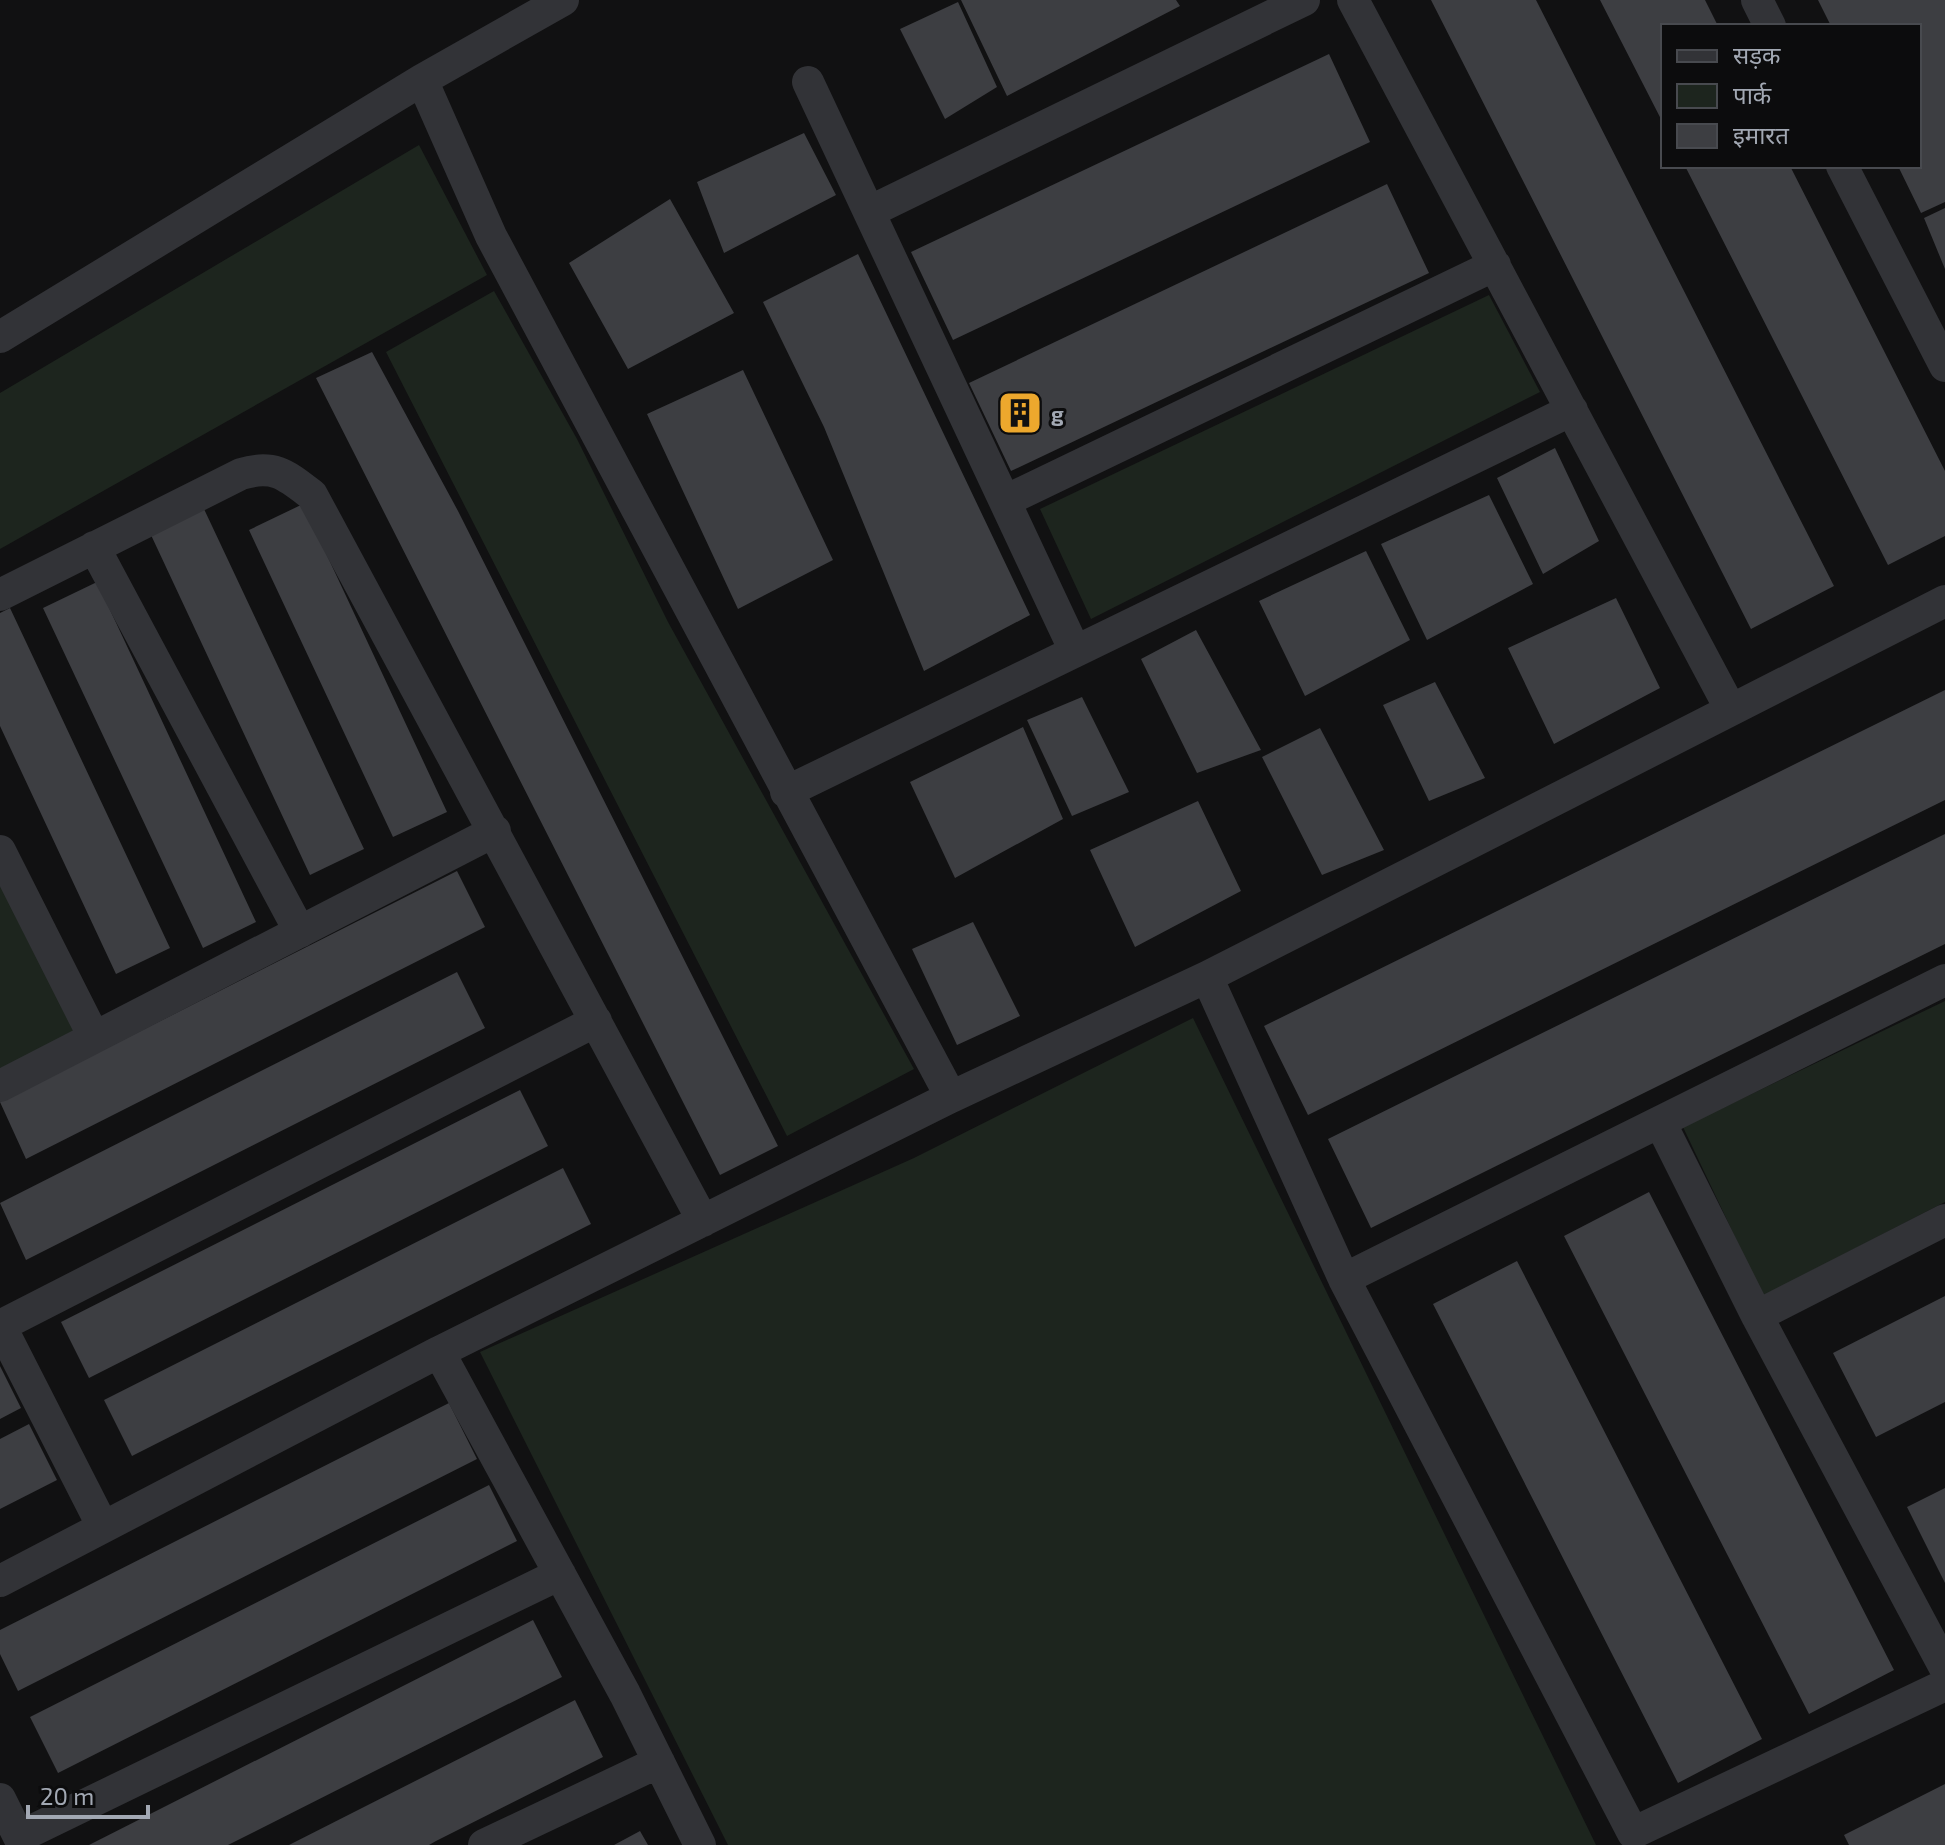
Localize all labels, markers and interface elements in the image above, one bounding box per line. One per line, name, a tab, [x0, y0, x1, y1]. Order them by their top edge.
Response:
legend	[1661, 24, 1921, 168]
text: सड़क	[1733, 40, 1781, 69]
text: पार्क	[1733, 80, 1772, 109]
text: इमारत	[1733, 120, 1790, 149]
building icon: g	[996, 389, 1044, 437]
place label: g	[1051, 400, 1064, 426]
scale bar	[28, 1769, 148, 1819]
text: 20 m	[40, 1781, 94, 1810]

